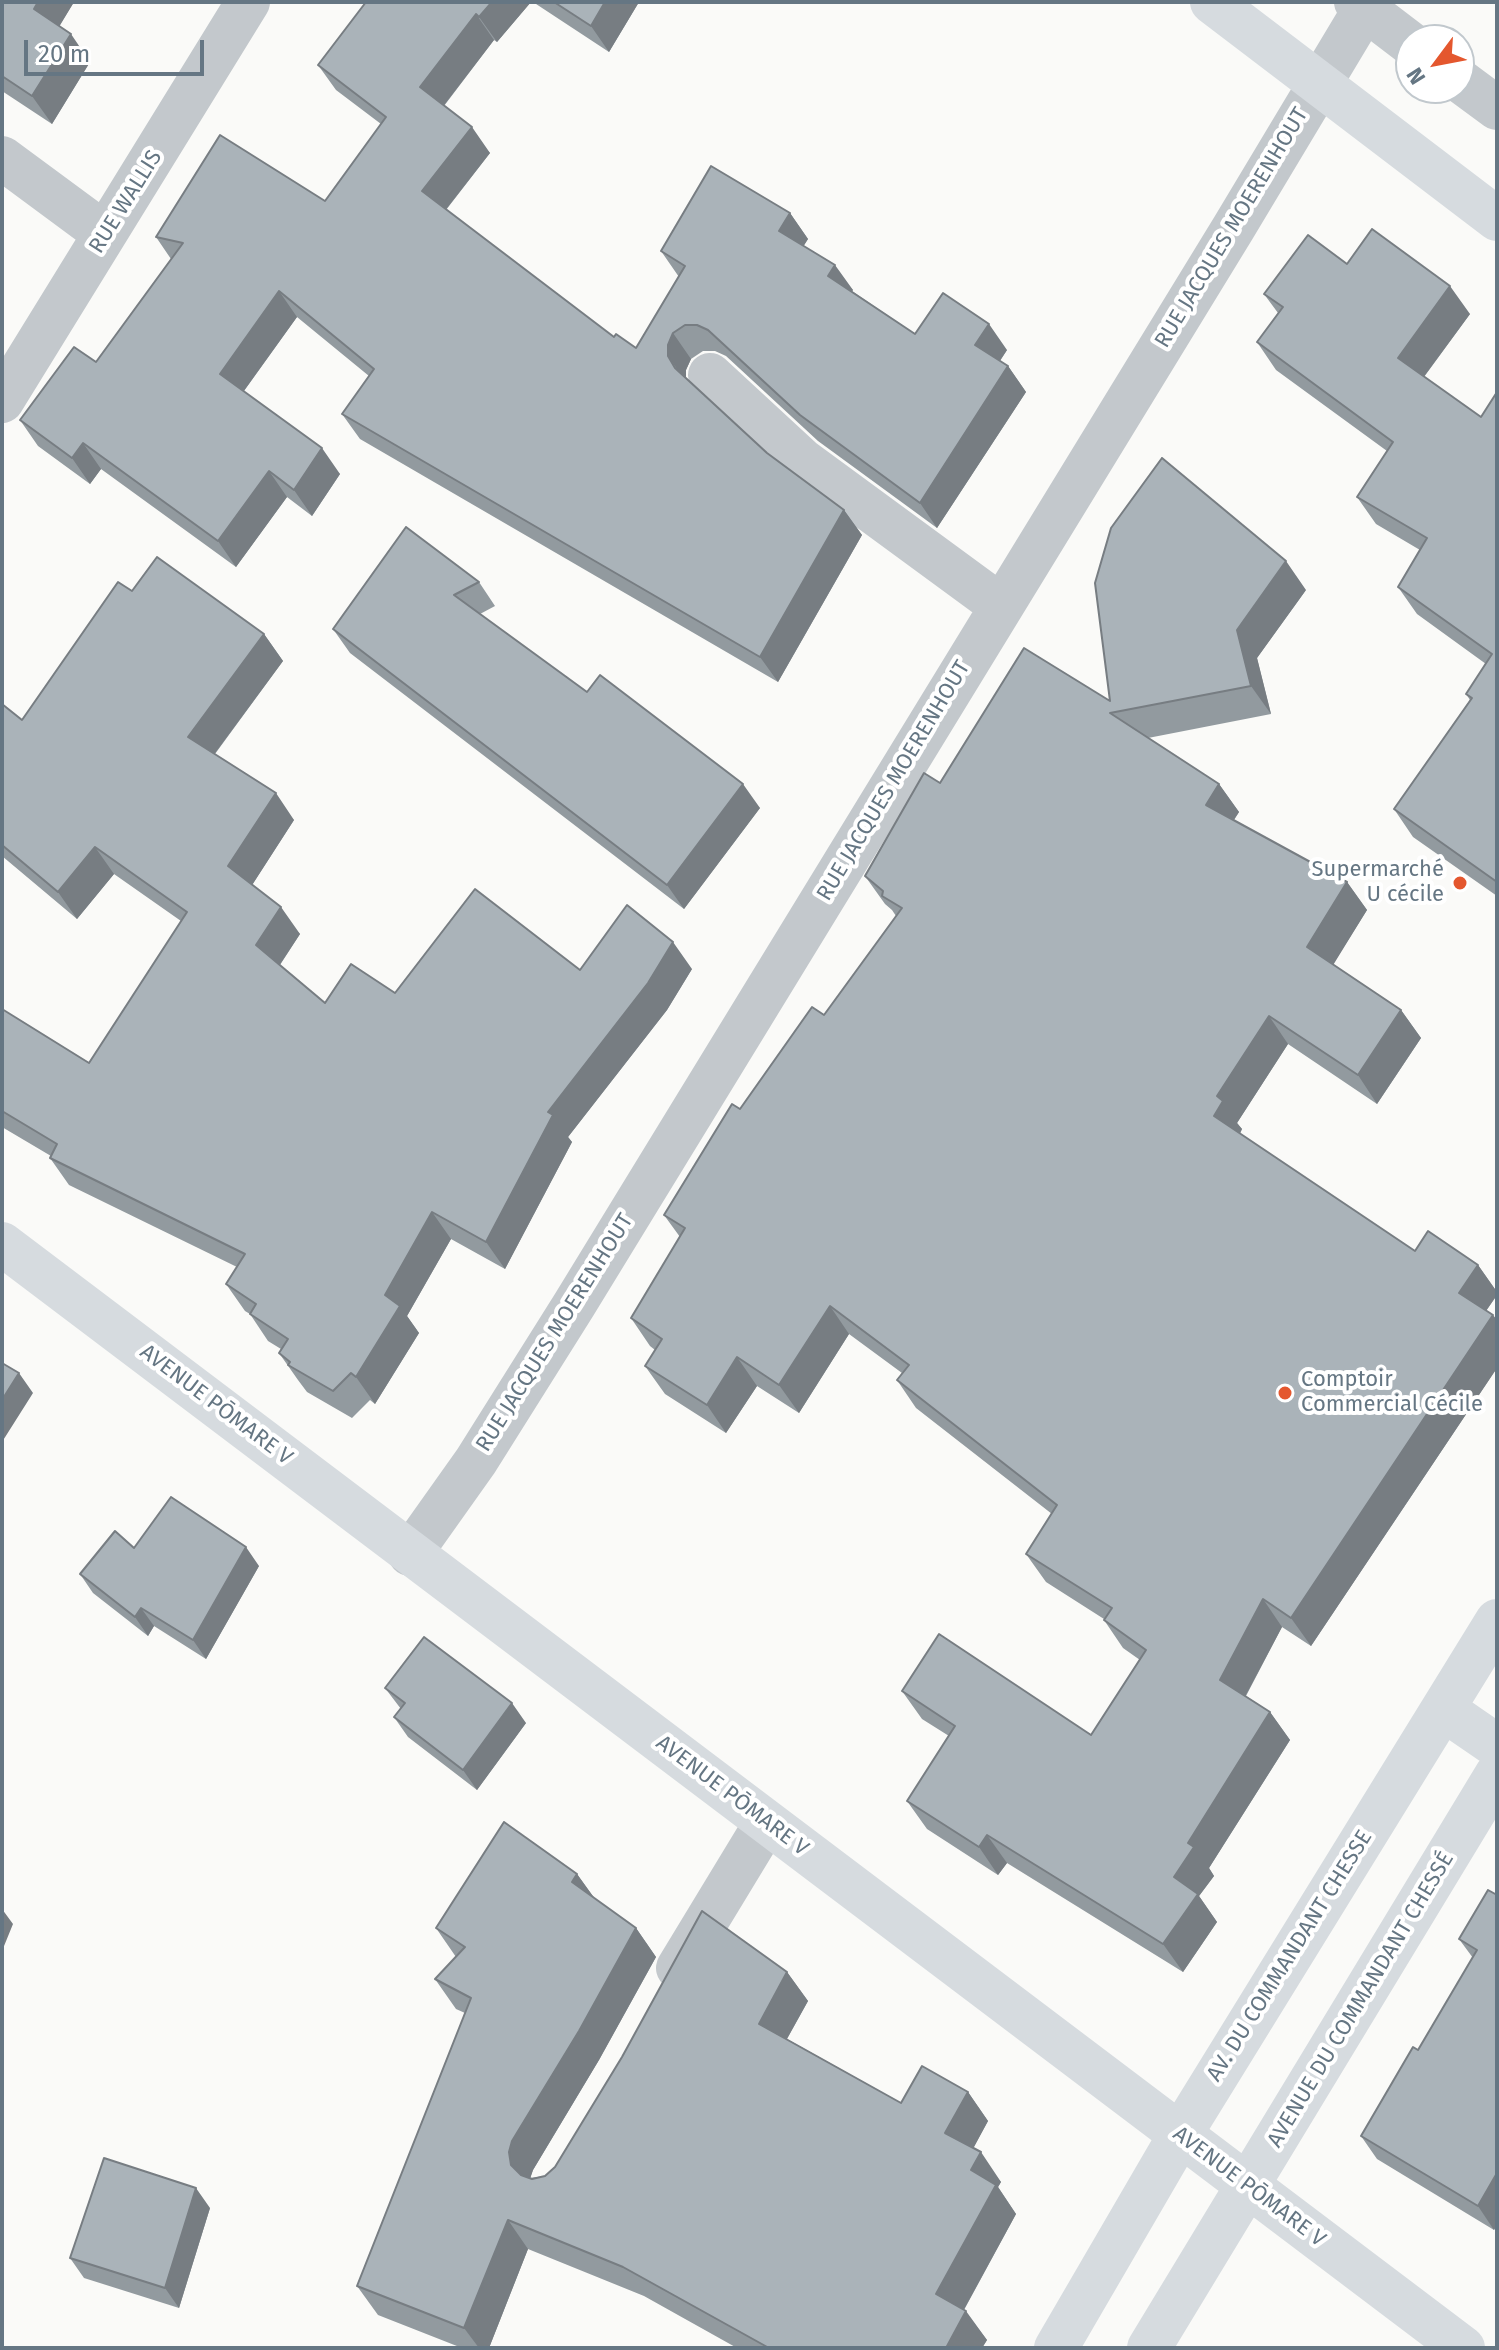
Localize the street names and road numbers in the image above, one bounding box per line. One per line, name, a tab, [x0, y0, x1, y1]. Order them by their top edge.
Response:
street label: RUE JACQUES MOERENHOUT	[1150, 103, 1314, 353]
street label: RUE WALLIS	[84, 146, 168, 258]
street label: RUE JACQUES MOERENHOUT	[812, 656, 976, 906]
street label: RUE JACQUES MOERENHOUT	[471, 1209, 639, 1457]
street label: AVENUE PŌMARE V	[134, 1339, 298, 1471]
street label: AVENUE PŌMARE V	[650, 1730, 814, 1862]
street label: AV. DU COMMANDANT CHESSE	[1202, 1826, 1378, 2086]
street label: AVENUE DU COMMANDANT CHESSÉ	[1262, 1847, 1460, 2153]
street label: AVENUE PŌMARE V	[1167, 2121, 1331, 2253]

